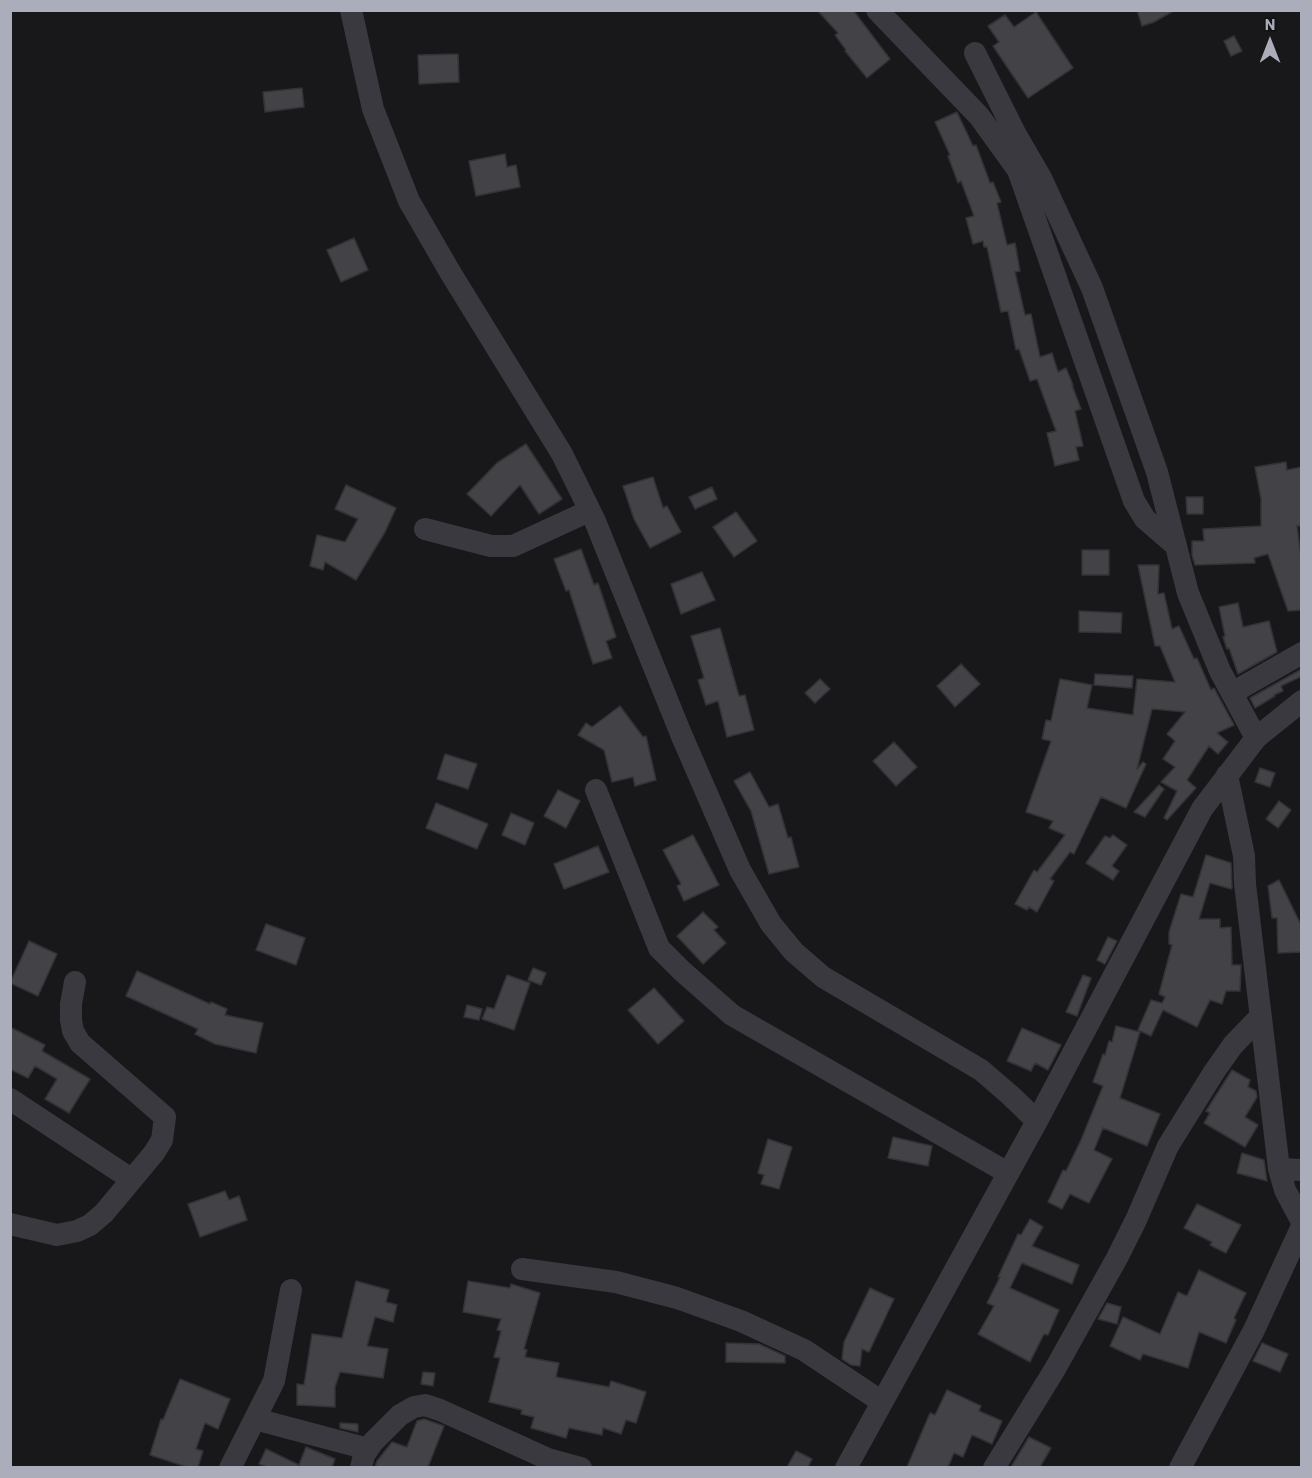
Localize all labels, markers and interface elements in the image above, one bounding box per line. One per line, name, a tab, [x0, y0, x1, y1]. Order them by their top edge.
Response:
north arrow	[1240, 12, 1300, 72]
text: N	[1265, 14, 1275, 33]

